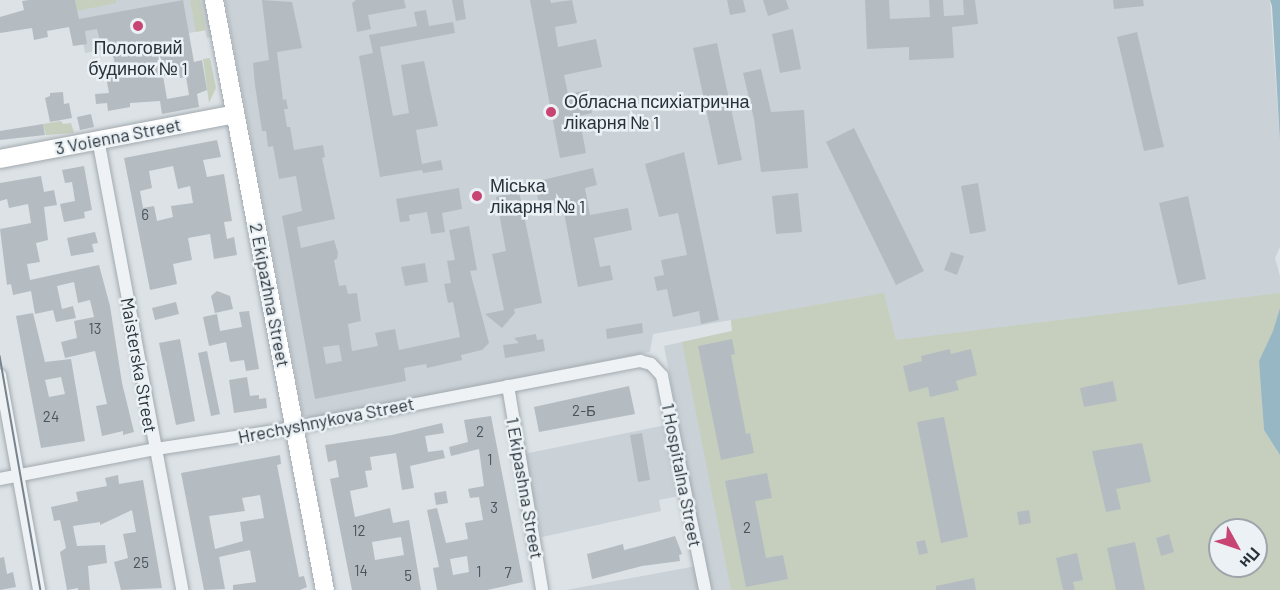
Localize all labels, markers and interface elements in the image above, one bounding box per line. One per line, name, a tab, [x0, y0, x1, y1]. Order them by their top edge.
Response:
marker: Пологовий будинок № 1	[129, 17, 147, 35]
place label: Пологовий будинок № 1	[88, 37, 188, 80]
place label: Обласна психіатрична лікарня № 1	[564, 91, 750, 134]
marker: Обласна психіатрична лікарня № 1	[542, 103, 560, 121]
street label: 3 Voienna Street	[53, 113, 183, 159]
place label: Міська лікарня № 1	[490, 175, 585, 218]
marker: Міська лікарня № 1	[468, 187, 486, 205]
house number: 6	[141, 206, 149, 224]
street label: 2 Ekipazhna Street	[245, 221, 295, 369]
street label: Maisterska Street	[116, 296, 162, 434]
house number: 13	[89, 320, 101, 338]
street label: Hrechyshnykova Street	[236, 392, 416, 448]
street label: 1 Hospitalna Street	[657, 401, 707, 549]
house number: 2-Б	[572, 402, 596, 420]
house number: 24	[43, 408, 59, 426]
street label: 1 Ekipashna Street	[502, 415, 548, 561]
house number: 2	[476, 423, 484, 441]
house number: 1	[487, 451, 493, 469]
house number: 3	[490, 499, 498, 517]
north arrow	[1208, 518, 1268, 578]
house number: 2	[743, 519, 751, 537]
house number: 12	[352, 522, 366, 540]
text: Пн	[1237, 544, 1265, 573]
house number: 25	[133, 554, 149, 572]
house number: 14	[354, 562, 368, 580]
house number: 1	[476, 563, 482, 581]
house number: 7	[504, 564, 512, 582]
house number: 5	[404, 567, 412, 585]

